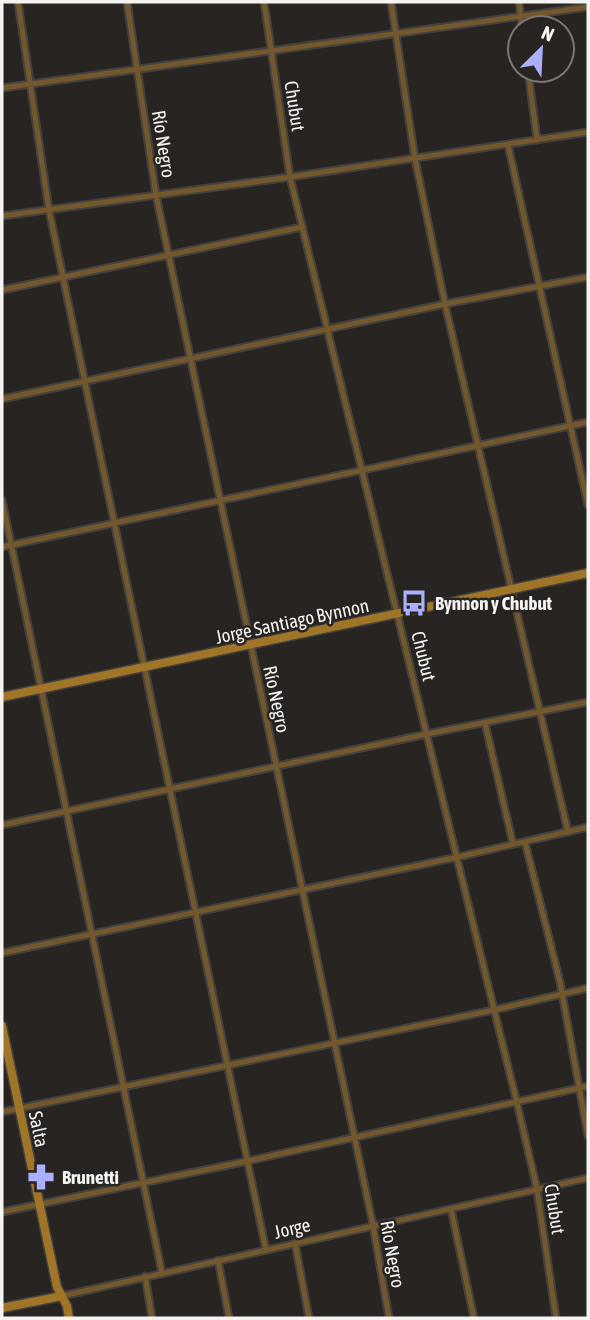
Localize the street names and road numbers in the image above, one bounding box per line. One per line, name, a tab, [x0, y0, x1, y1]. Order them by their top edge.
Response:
street label: Chubut	[280, 79, 310, 133]
street label: Río Negro	[148, 109, 180, 179]
street label: Jorge Santiago Bynnon	[213, 594, 371, 648]
street label: Chubut	[407, 629, 441, 683]
street label: Río Negro	[259, 663, 295, 735]
street label: Salta	[24, 1109, 54, 1149]
street label: Chubut	[540, 1182, 570, 1236]
street label: Jorge	[272, 1213, 312, 1243]
street label: Río Negro	[376, 1219, 410, 1289]

